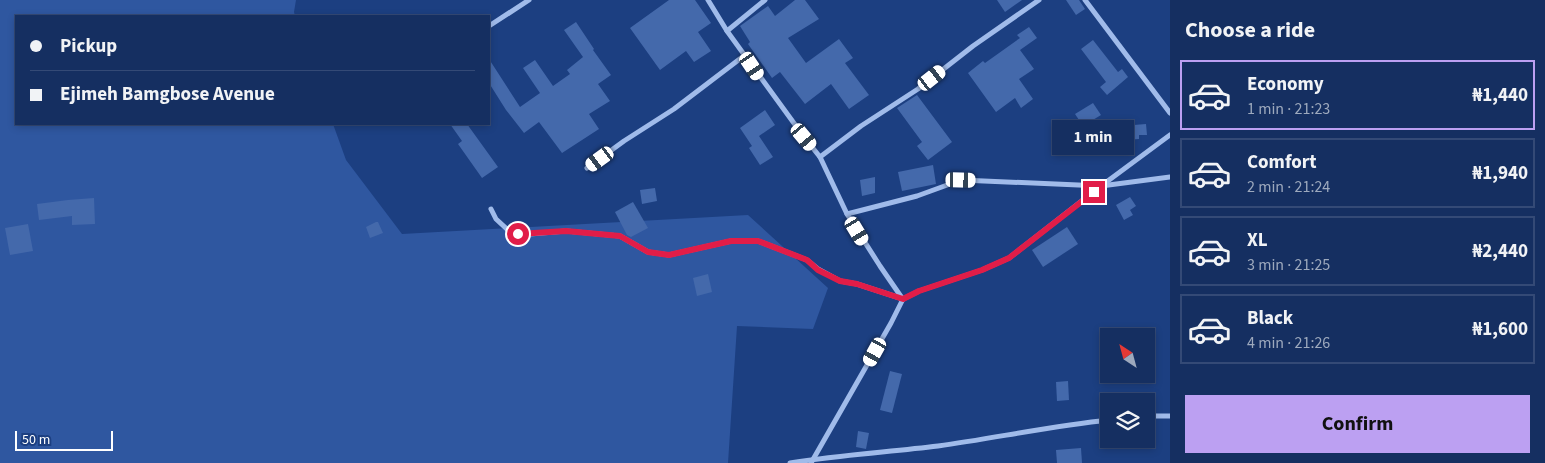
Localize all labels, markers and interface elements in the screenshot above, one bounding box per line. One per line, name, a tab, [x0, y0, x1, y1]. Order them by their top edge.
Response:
text: Choose a ride	[1185, 14, 1315, 46]
text: Pickup	[60, 33, 117, 60]
car	[737, 49, 766, 83]
car	[915, 63, 948, 93]
text: Economy	[1247, 71, 1324, 98]
icon: car	[1187, 73, 1232, 118]
text: Ejimeh Bamgbose Avenue	[60, 81, 275, 108]
text: ₦1,440	[1472, 82, 1528, 109]
text: 1 min · 21:23	[1247, 98, 1330, 120]
callout: 1 min	[1053, 120, 1135, 154]
car	[788, 121, 819, 153]
text: 1 min	[1074, 126, 1112, 148]
car	[583, 144, 616, 174]
text: Comfort	[1247, 149, 1317, 176]
icon: car	[1187, 151, 1232, 196]
text: ₦1,940	[1472, 160, 1528, 187]
car	[945, 172, 976, 188]
text: 2 min · 21:24	[1247, 176, 1330, 198]
route end	[1083, 181, 1105, 203]
car	[842, 214, 871, 248]
route start	[507, 223, 529, 245]
text: XL	[1247, 227, 1268, 254]
icon: car	[1187, 229, 1232, 274]
text: ₦2,440	[1472, 238, 1528, 265]
text: 3 min · 21:25	[1247, 254, 1330, 276]
text: Black	[1247, 305, 1293, 332]
icon: car	[1187, 307, 1232, 352]
text: ₦1,600	[1472, 316, 1528, 343]
north arrow	[1100, 328, 1155, 382]
map controls	[1100, 328, 1155, 448]
text: 4 min · 21:26	[1247, 332, 1330, 354]
car	[861, 335, 888, 369]
button: layers	[1100, 393, 1155, 448]
button: Confirm	[1185, 395, 1530, 453]
scale bar	[15, 428, 112, 451]
text: 50 m	[22, 430, 50, 450]

